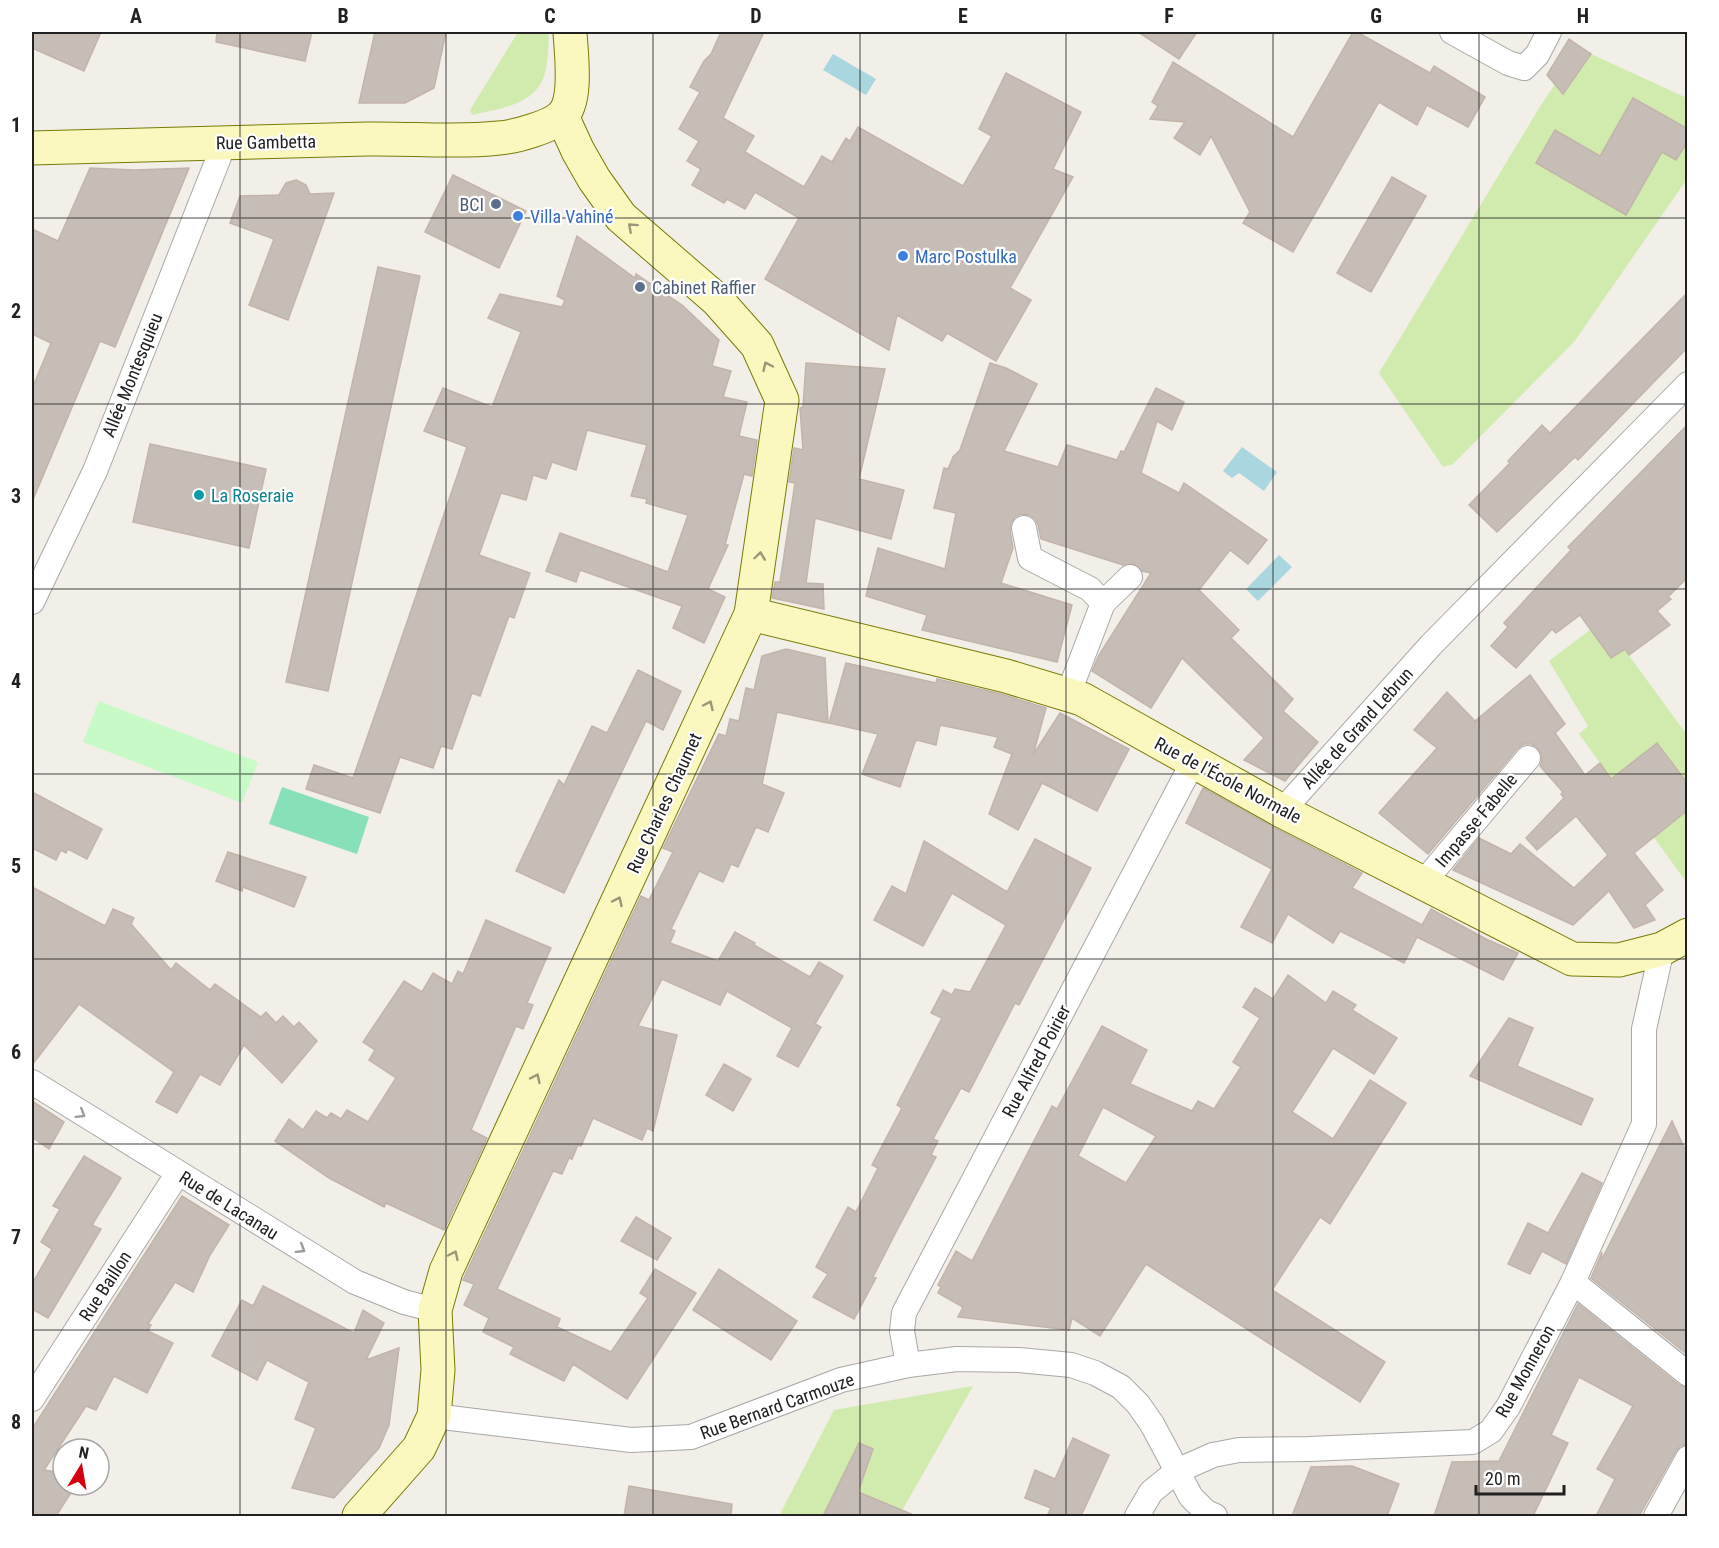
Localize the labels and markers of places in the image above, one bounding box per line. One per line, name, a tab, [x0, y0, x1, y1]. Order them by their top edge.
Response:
place label: BCI	[459, 194, 484, 215]
marker: BCI	[489, 197, 503, 211]
place label: Villa Vahiné	[530, 206, 614, 227]
marker: Villa Vahiné	[511, 209, 525, 223]
place label: Marc Postulka	[915, 246, 1017, 267]
marker: Marc Postulka	[896, 249, 910, 263]
place label: Cabinet Raffier	[652, 277, 756, 298]
marker: Cabinet Raffier	[633, 280, 647, 294]
place label: La Roseraie	[211, 485, 294, 506]
marker: La Roseraie	[192, 488, 206, 502]

